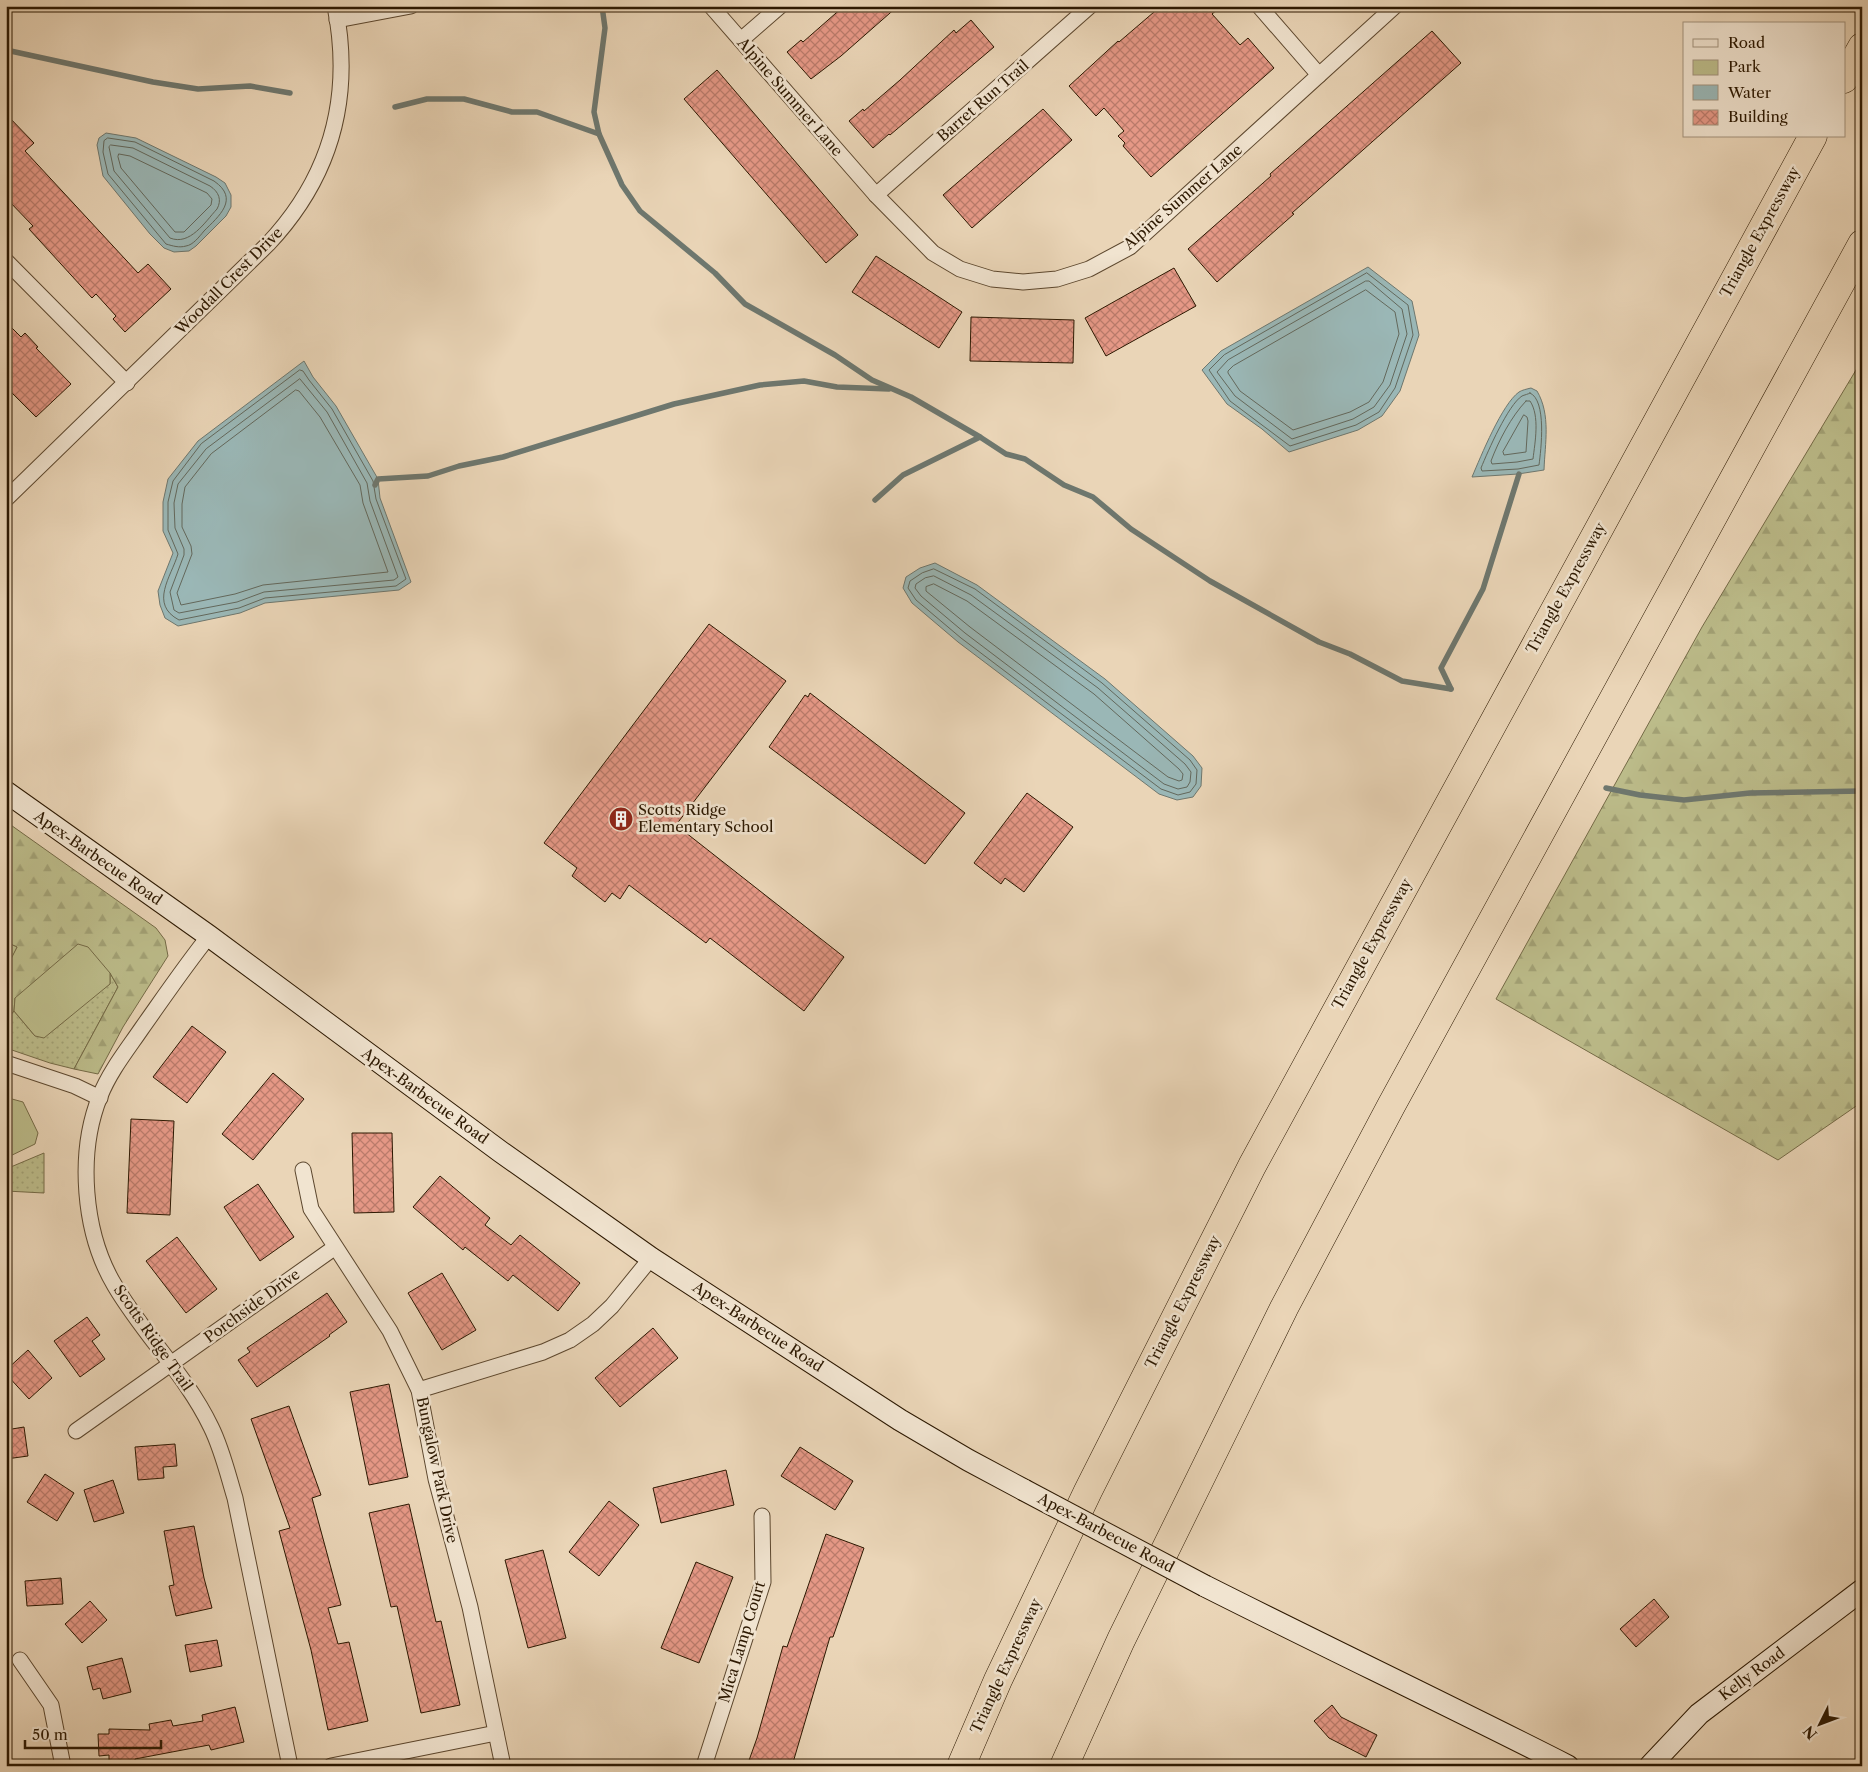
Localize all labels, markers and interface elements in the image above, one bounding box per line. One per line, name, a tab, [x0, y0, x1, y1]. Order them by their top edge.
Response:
legend	[1683, 22, 1846, 138]
street label: Alpine Summer Lane	[733, 33, 847, 160]
text: Road	[1728, 33, 1765, 52]
street label: Barret Run Trail	[933, 55, 1033, 146]
text: Park	[1728, 57, 1762, 76]
text: Water	[1727, 83, 1772, 102]
text: Building	[1728, 107, 1788, 126]
street label: Alpine Summer Lane	[1119, 140, 1246, 254]
street label: Triangle Expressway	[1716, 162, 1804, 301]
street label: Woodall Crest Drive	[170, 223, 286, 339]
street label: Triangle Expressway	[1522, 518, 1610, 657]
place label: Scotts Ridge Elementary School	[638, 800, 774, 836]
street label: Apex-Barbecue Road	[30, 806, 166, 909]
building icon: Scotts Ridge Elementary School	[608, 806, 634, 832]
street label: Triangle Expressway	[1328, 874, 1416, 1013]
street label: Apex-Barbecue Road	[357, 1043, 492, 1148]
street label: Triangle Expressway	[1141, 1231, 1225, 1372]
street label: Porchside Drive	[200, 1264, 303, 1347]
street label: Apex-Barbecue Road	[689, 1277, 827, 1376]
street label: Scotts Ridge Trail	[110, 1281, 197, 1395]
street label: Bungalow Park Drive	[413, 1395, 462, 1545]
street label: Apex-Barbecue Road	[1034, 1488, 1178, 1577]
street label: Mica Lamp Court	[714, 1578, 769, 1705]
street label: Triangle Expressway	[966, 1595, 1045, 1736]
street label: Kelly Road	[1715, 1643, 1788, 1704]
north arrow	[1796, 1700, 1846, 1750]
scale bar	[25, 1717, 161, 1749]
text: N	[1800, 1722, 1821, 1743]
text: 50 m	[32, 1725, 68, 1744]

